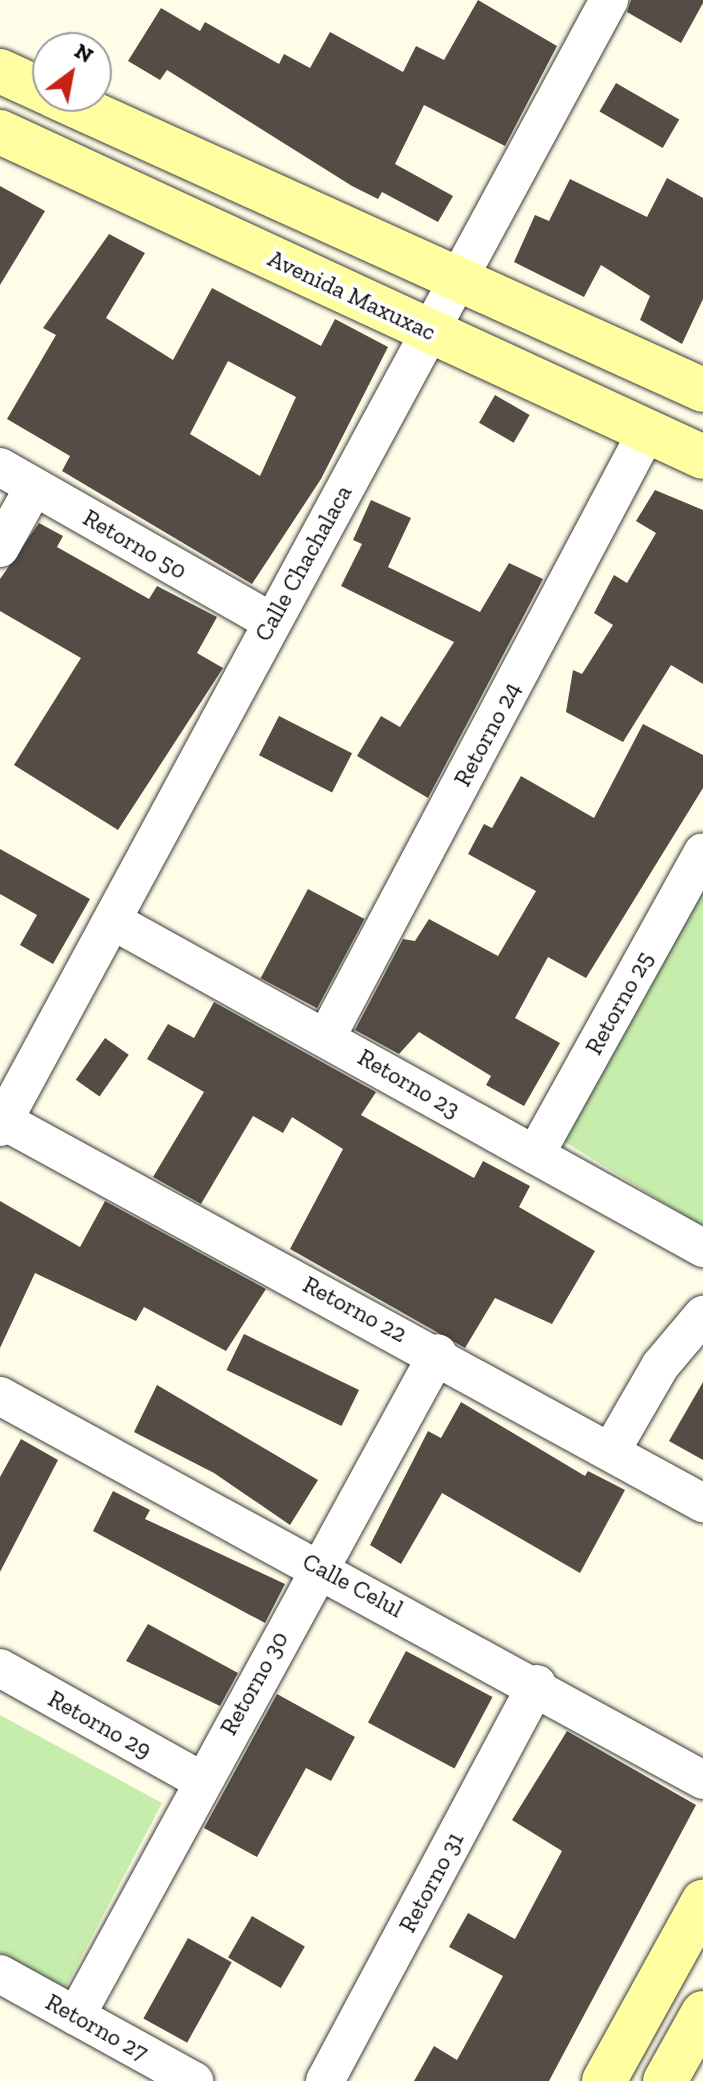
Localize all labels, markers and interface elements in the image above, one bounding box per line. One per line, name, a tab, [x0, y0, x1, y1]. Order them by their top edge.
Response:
north arrow	[32, 32, 112, 112]
text: N	[70, 37, 98, 69]
street label: Avenida Maxuxac	[264, 244, 440, 346]
street label: Calle Chachalaca	[248, 480, 358, 646]
street label: Retorno 50	[78, 503, 192, 585]
street label: Retorno 24	[448, 677, 526, 791]
street label: Retorno 25	[579, 946, 659, 1060]
street label: Retorno 23	[353, 1042, 465, 1124]
street label: Retorno 22	[298, 1270, 412, 1348]
street label: Calle Celul	[298, 1547, 408, 1623]
street label: Retorno 30	[214, 1626, 294, 1740]
street label: Retorno 29	[43, 1684, 157, 1764]
street label: Retorno 31	[393, 1827, 469, 1937]
street label: Retorno 27	[41, 1987, 153, 2067]

